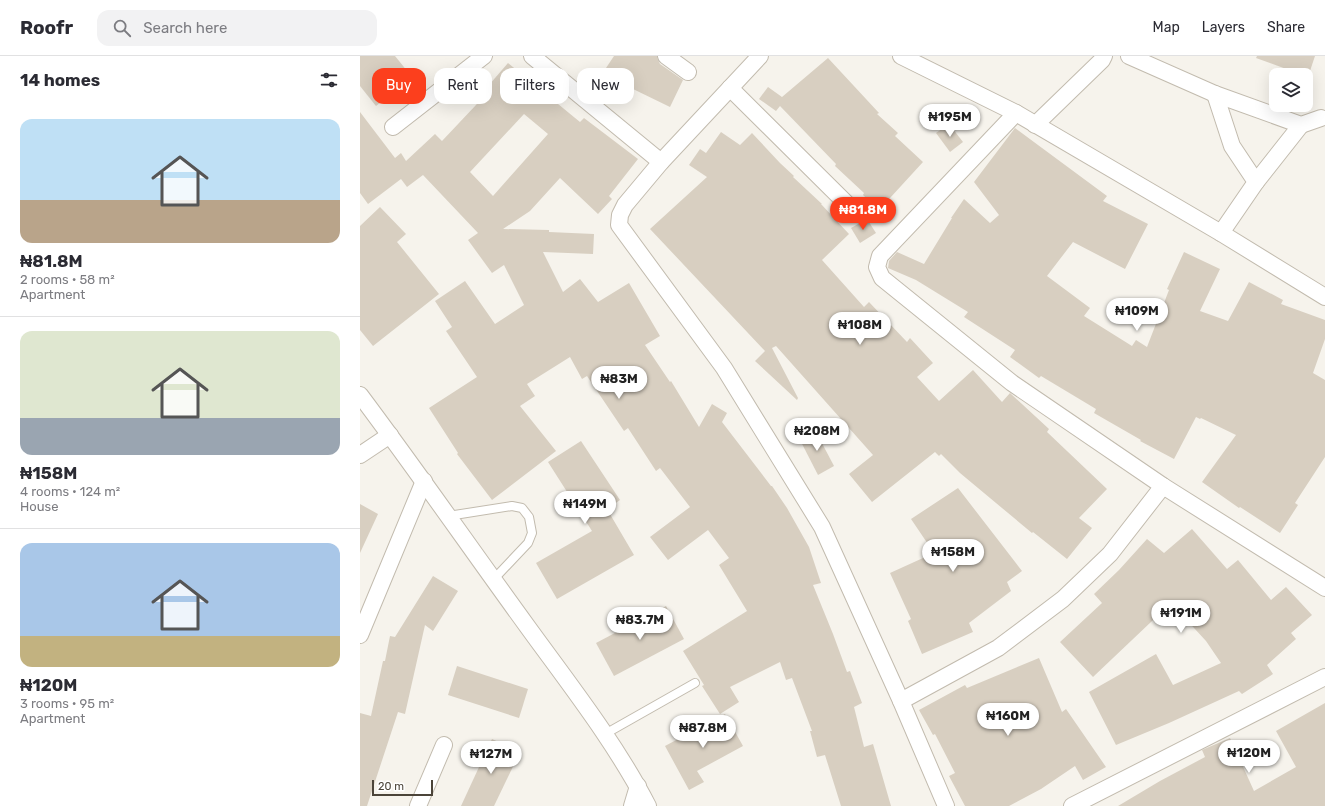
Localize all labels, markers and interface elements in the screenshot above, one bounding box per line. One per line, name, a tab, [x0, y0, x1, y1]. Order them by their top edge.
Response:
search box	[97, 10, 377, 46]
text: Roofr	[20, 16, 73, 39]
icon: search	[111, 17, 133, 39]
text: Search here	[143, 19, 227, 37]
text: Map	[1153, 19, 1180, 36]
text: Layers	[1202, 19, 1245, 36]
text: Share	[1267, 19, 1305, 36]
chip: Buy	[372, 68, 426, 104]
chip: Rent	[434, 68, 492, 104]
chip: Filters	[500, 68, 569, 104]
chip: New	[577, 68, 634, 104]
map controls	[1269, 68, 1313, 112]
button: layers	[1269, 68, 1313, 112]
icon: filters	[318, 69, 340, 91]
text: 14 homes	[20, 70, 100, 90]
pin: ₦195M	[922, 104, 978, 138]
text: ₦195M	[928, 109, 972, 124]
icon: home	[144, 145, 216, 217]
pin: ₦81.8M	[830, 197, 896, 231]
text: ₦81.8M	[839, 202, 887, 217]
text: ₦81.8M	[20, 251, 83, 271]
text: 2 rooms · 58 m²	[20, 272, 115, 287]
text: Apartment	[20, 287, 85, 302]
pin: ₦109M	[1109, 298, 1165, 332]
text: ₦109M	[1115, 303, 1159, 318]
pin: ₦108M	[832, 312, 888, 346]
text: ₦108M	[838, 317, 882, 332]
icon: home	[144, 357, 216, 429]
pin: ₦83M	[595, 366, 643, 400]
text: ₦83M	[600, 371, 638, 386]
pin: ₦208M	[789, 418, 845, 452]
text: ₦208M	[794, 423, 840, 438]
text: ₦158M	[20, 463, 77, 483]
text: 4 rooms · 124 m²	[20, 484, 120, 499]
pin: ₦149M	[557, 491, 613, 525]
text: ₦149M	[563, 496, 607, 511]
text: House	[20, 499, 58, 514]
pin: ₦158M	[925, 539, 981, 573]
text: ₦158M	[931, 544, 975, 559]
icon: home	[144, 569, 216, 641]
pin: ₦191M	[1153, 600, 1209, 634]
text: ₦191M	[1160, 605, 1202, 620]
pin: ₦83.7M	[607, 607, 673, 641]
text: ₦83.7M	[616, 612, 664, 627]
text: ₦120M	[20, 675, 77, 695]
text: 3 rooms · 95 m²	[20, 696, 114, 711]
pin: ₦160M	[980, 703, 1036, 737]
text: ₦160M	[986, 708, 1030, 723]
text: Apartment	[20, 711, 85, 726]
pin: ₦87.8M	[670, 715, 736, 749]
text: ₦87.8M	[679, 720, 727, 735]
pin: ₦120M	[1221, 740, 1277, 774]
pin: ₦127M	[463, 741, 519, 775]
text: ₦120M	[1227, 745, 1271, 760]
text: ₦127M	[470, 746, 512, 761]
scale bar	[372, 778, 433, 797]
text: 20 m	[378, 780, 404, 793]

